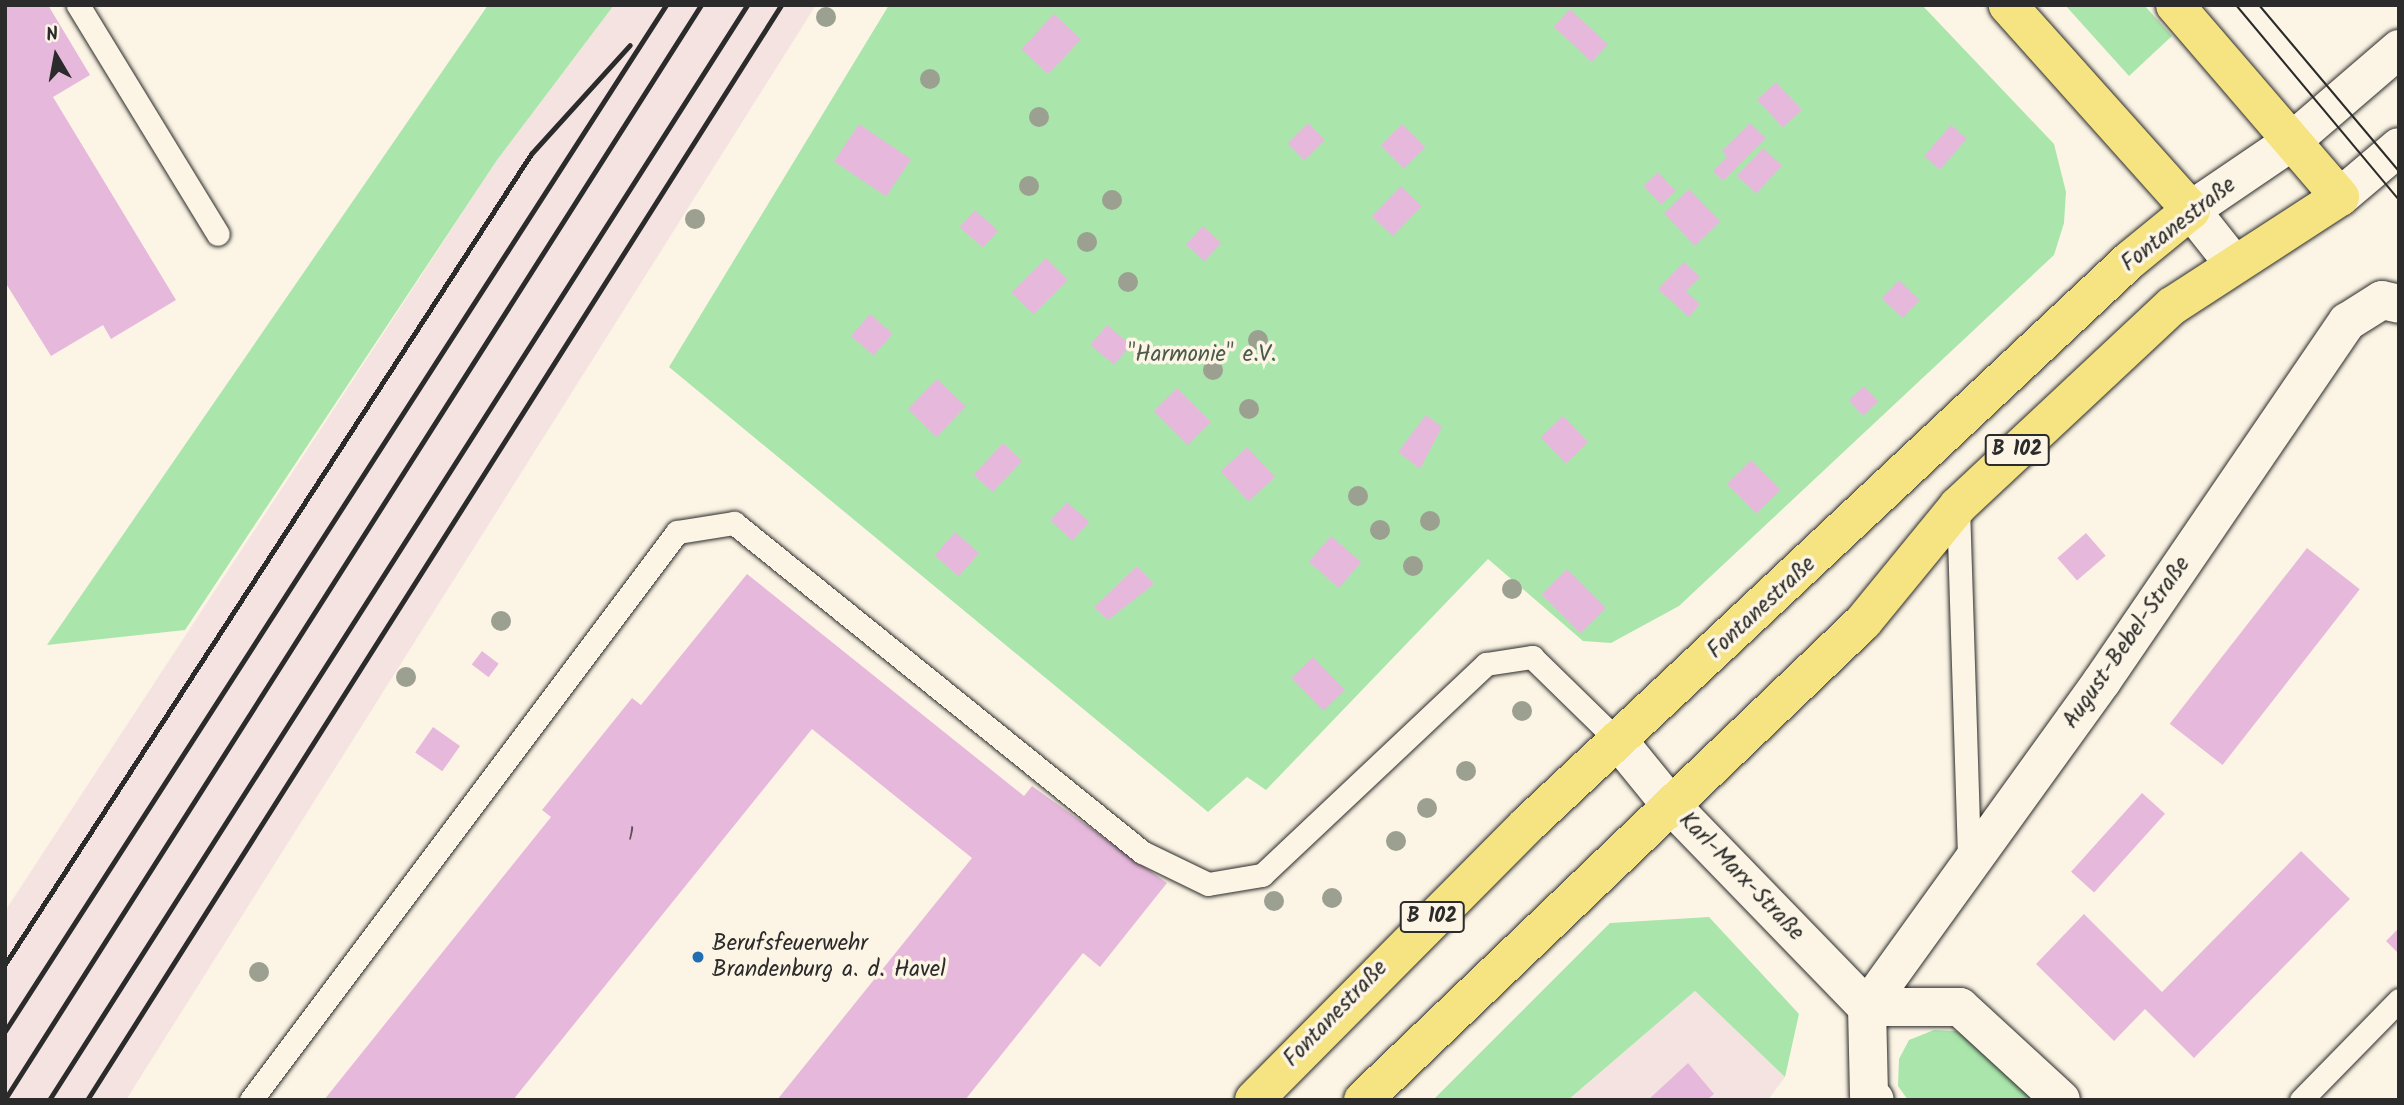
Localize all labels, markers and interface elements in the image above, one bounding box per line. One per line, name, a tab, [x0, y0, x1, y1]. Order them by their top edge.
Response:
text: N	[44, 20, 61, 51]
north arrow	[21, 21, 91, 91]
street label: Fontanestraße	[2116, 172, 2242, 278]
park label: "Harmonie" e.V.	[1128, 341, 1276, 369]
road number: B 102	[1984, 433, 2050, 468]
street label: Fontanestraße	[1702, 551, 1822, 665]
street label: August-Bebel-Straße	[2057, 552, 2197, 734]
street label: Karl-Marx-Straße	[1673, 807, 1809, 947]
house number: 1	[628, 825, 634, 847]
road number: B 102	[1399, 900, 1465, 934]
place label: Berufsfeuerwehr Brandenburg a. d. Havel	[712, 930, 946, 984]
marker: Berufsfeuerwehr Brandenburg a. d. Havel	[690, 949, 706, 965]
street label: Fontanestraße	[1278, 955, 1394, 1073]

